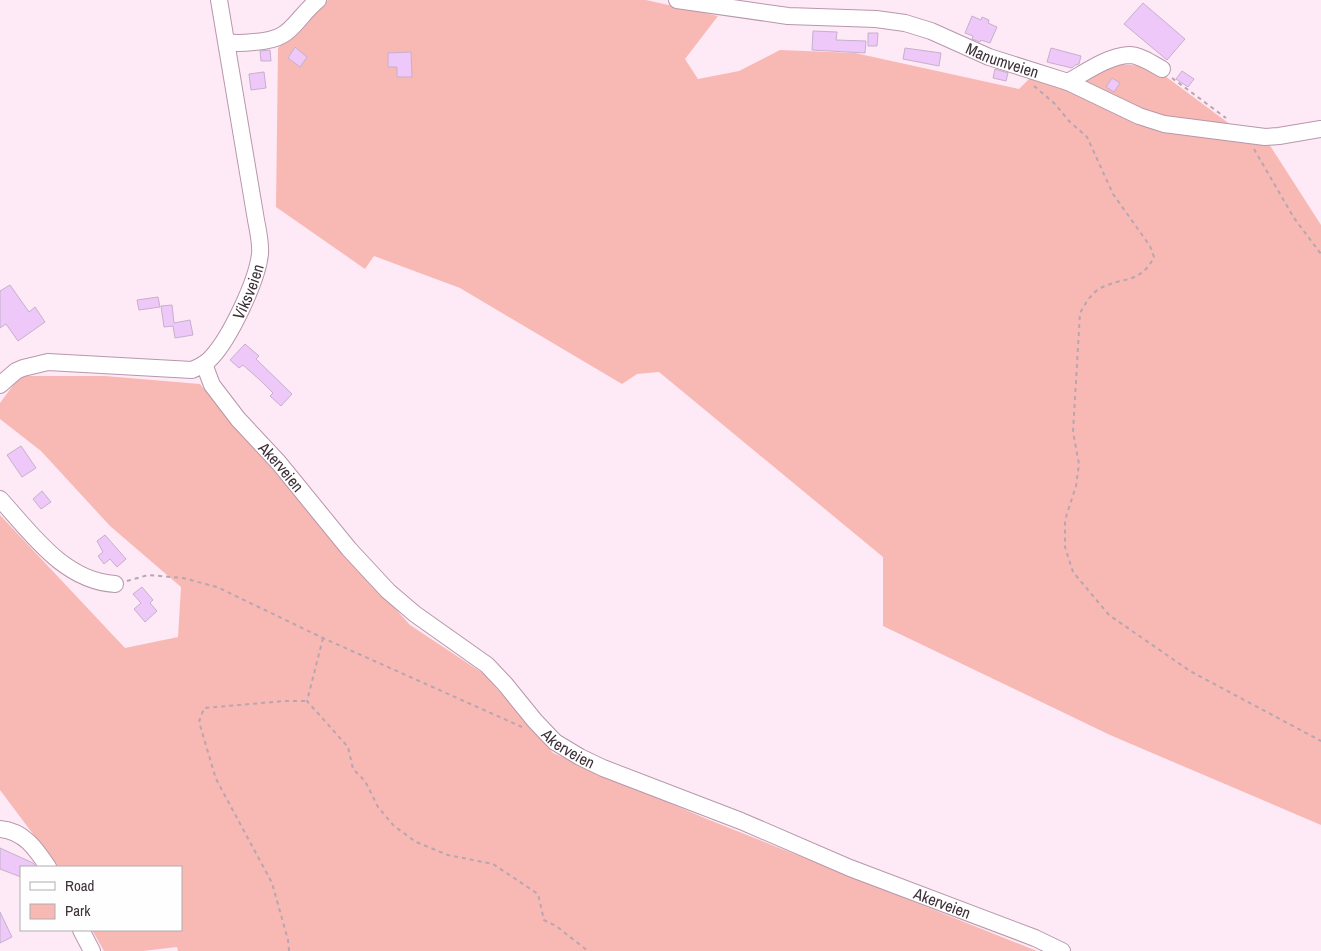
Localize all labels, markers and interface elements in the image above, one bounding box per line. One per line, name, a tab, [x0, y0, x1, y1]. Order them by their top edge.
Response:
street label: Manumveien	[962, 37, 1042, 83]
street label: Viksveien	[227, 262, 269, 323]
street label: Akerveien	[253, 437, 309, 496]
street label: Akerveien	[536, 723, 599, 774]
legend	[20, 866, 182, 931]
text: Road	[65, 875, 94, 896]
street label: Akerveien	[910, 882, 974, 924]
text: Park	[65, 900, 91, 921]

